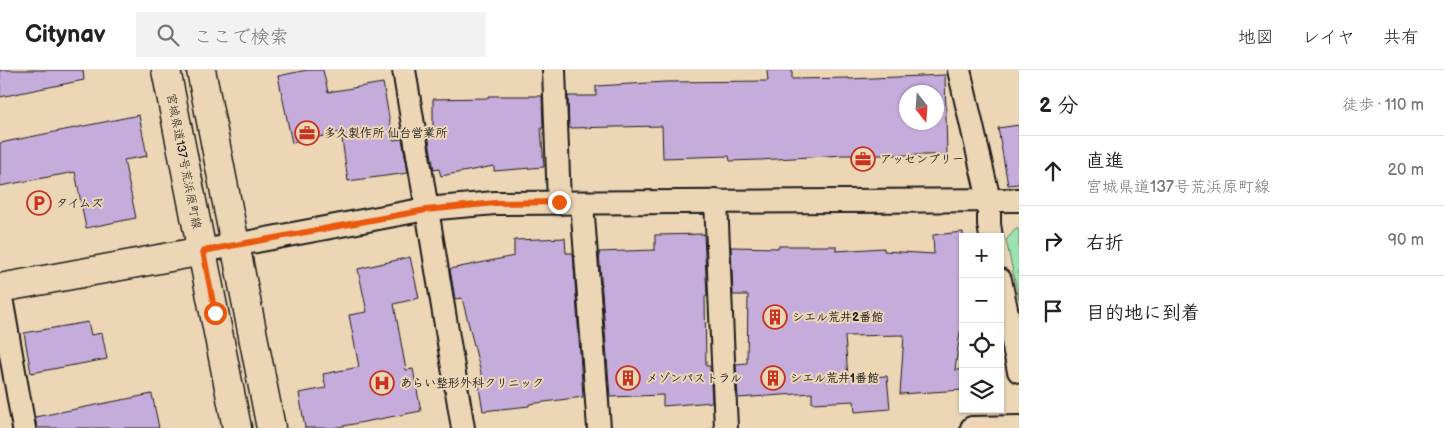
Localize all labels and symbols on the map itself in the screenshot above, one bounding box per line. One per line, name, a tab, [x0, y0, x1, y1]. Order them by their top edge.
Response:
north arrow	[899, 85, 944, 130]
street label: 宮城県道137号荒浜原町線	[163, 92, 204, 230]
office icon: 多久製作所 仙台営業所	[294, 120, 320, 146]
place label: 多久製作所 仙台営業所	[324, 126, 448, 141]
office icon: アッセンブリー	[850, 146, 876, 172]
place label: アッセンブリー	[880, 152, 964, 167]
parking icon: タイムズ	[26, 190, 52, 216]
route end	[548, 191, 571, 214]
place label: タイムズ	[56, 196, 103, 211]
route start	[204, 302, 227, 325]
building icon: シエル荒井2番館	[762, 304, 788, 330]
place label: シエル荒井2番館	[792, 310, 883, 325]
building icon: メゾンパストラル	[615, 365, 641, 391]
building icon: シエル荒井1番館	[760, 365, 786, 391]
hospital icon: あらい整形外科クリニック	[369, 370, 395, 396]
place label: メゾンパストラル	[646, 371, 742, 386]
place label: シエル荒井1番館	[790, 371, 879, 386]
place label: あらい整形外科クリニック	[400, 376, 544, 391]

